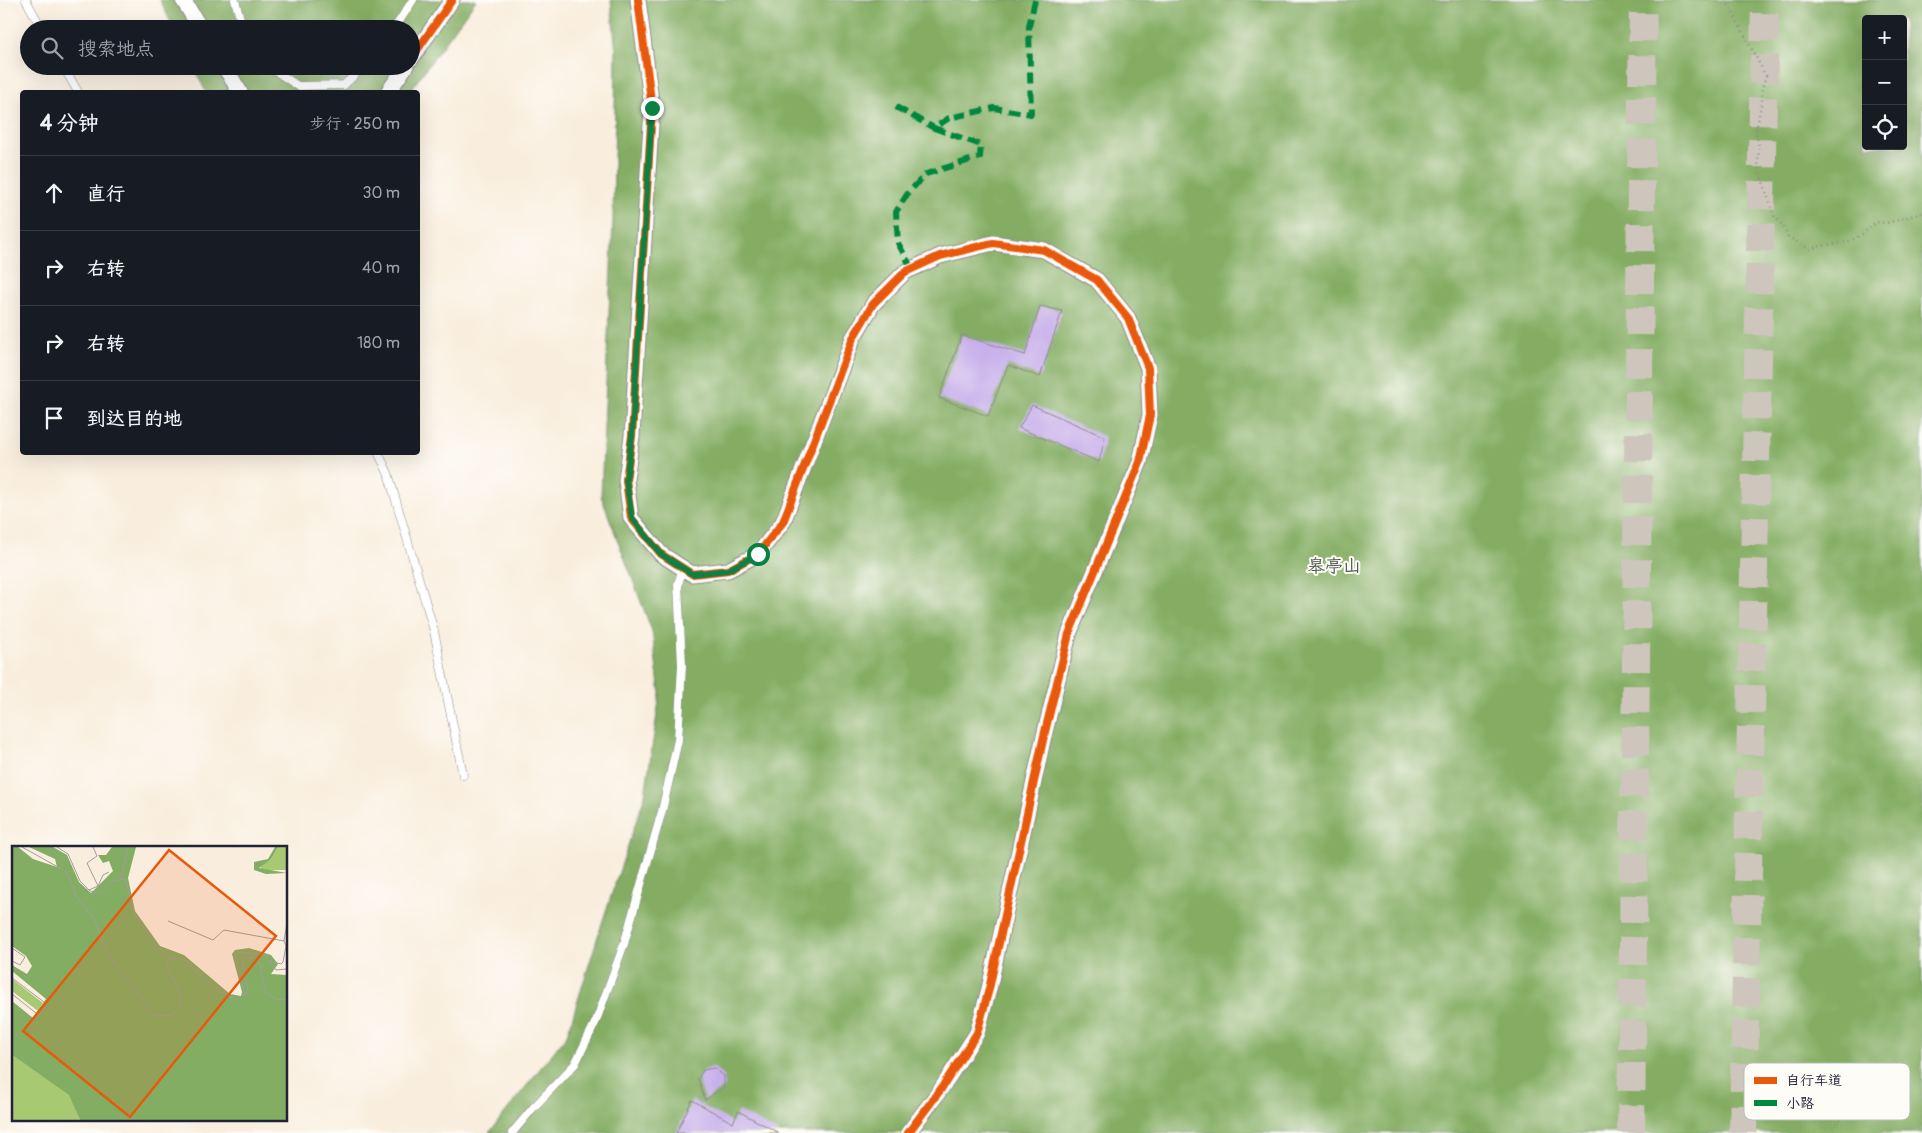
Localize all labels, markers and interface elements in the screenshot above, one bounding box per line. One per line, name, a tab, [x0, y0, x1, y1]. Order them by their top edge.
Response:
map controls	[1862, 15, 1907, 150]
button: +	[1862, 15, 1907, 60]
search box	[20, 20, 420, 75]
icon: search	[38, 34, 66, 62]
text: 搜索地点	[78, 37, 154, 61]
button: −	[1862, 60, 1907, 105]
route end	[641, 97, 664, 120]
button: locate	[1862, 105, 1907, 150]
text: 4 分钟	[40, 110, 99, 137]
text: 步行 · 250 m	[310, 114, 400, 134]
icon: ahead	[40, 179, 68, 207]
text: 直行	[87, 182, 125, 206]
text: 30 m	[362, 183, 400, 203]
icon: right	[40, 254, 68, 282]
text: 右转	[87, 257, 125, 281]
text: 40 m	[362, 258, 400, 278]
icon: right	[40, 329, 68, 357]
text: 右转	[87, 332, 125, 356]
text: 180 m	[357, 333, 400, 353]
icon: arrive	[40, 404, 68, 432]
text: 到达目的地	[87, 407, 182, 431]
route start	[747, 543, 770, 566]
park label: 皋亭山	[1307, 555, 1361, 578]
inset map	[12, 846, 288, 1120]
legend	[1744, 1063, 1910, 1120]
text: 自行车道	[1786, 1072, 1842, 1089]
text: 小路	[1786, 1095, 1814, 1112]

